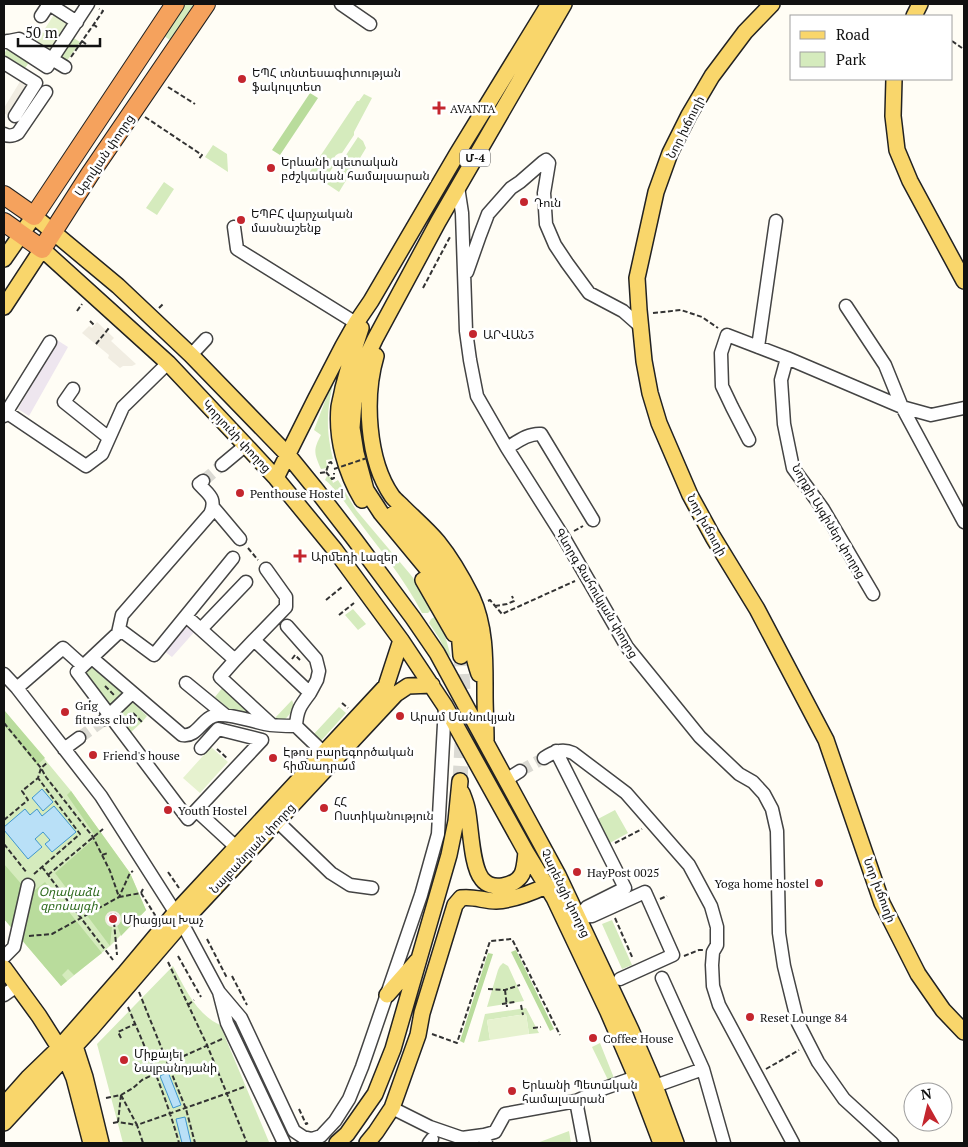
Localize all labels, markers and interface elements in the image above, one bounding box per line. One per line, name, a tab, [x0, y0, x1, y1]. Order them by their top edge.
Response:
scale bar	[18, 15, 100, 47]
legend	[790, 15, 953, 80]
text: 50 m	[25, 22, 58, 42]
text: Road	[836, 24, 869, 44]
text: Park	[836, 49, 866, 69]
place label: ԵՊՀ տնտեսագիտության ֆակուլտետ	[252, 65, 401, 94]
marker: ԵՊՀ տնտեսագիտության ֆակուլտետ	[236, 73, 248, 85]
street label: Նոր խճուղի	[663, 93, 707, 161]
marker: AVANTA	[432, 101, 446, 115]
place label: AVANTA	[450, 101, 496, 116]
street label: Աբովյան փողոց	[71, 111, 137, 199]
road number: Մ-4	[460, 150, 490, 167]
place label: Երևանի պետական բժշկական համալսարան	[281, 154, 430, 183]
marker: Երևանի պետական բժշկական համալսարան	[265, 162, 277, 174]
place label: Դուն	[534, 195, 561, 210]
marker: Դուն	[518, 196, 530, 208]
place label: ԵՊԲՀ վարչական մասնաշենք	[251, 206, 353, 235]
marker: ԵՊԲՀ վարչական մասնաշենք	[235, 214, 247, 226]
place label: ԱՐՎԱՆ3	[483, 327, 534, 342]
marker: ԱՐՎԱՆ3	[467, 328, 479, 340]
street label: Կորյունի փողոց	[200, 397, 274, 475]
street label: Նորքի Այգիներ փողոց	[789, 461, 869, 581]
place label: Penthouse Hostel	[250, 486, 344, 501]
marker: Penthouse Hostel	[234, 487, 246, 499]
street label: Նոր խճուղի	[684, 492, 730, 558]
street label: Գևորգ Ջահուկյան փողոց	[552, 525, 642, 661]
marker: Արմեդի Լազեր	[293, 549, 307, 563]
place label: Արմեդի Լազեր	[311, 549, 398, 564]
place label: Grig fitness club	[75, 698, 136, 727]
marker: Grig fitness club	[59, 706, 71, 718]
place label: Արամ Մանուկյան	[410, 709, 515, 724]
marker: Արամ Մանուկյան	[394, 710, 406, 722]
place label: Էթոս բարեգործական հիմնադրամ	[283, 744, 414, 773]
place label: Friend's house	[103, 748, 180, 763]
marker: Friend's house	[87, 749, 99, 761]
marker: Էթոս բարեգործական հիմնադրամ	[267, 752, 279, 764]
place label: ՀՀ Ոստիկանություն	[334, 794, 434, 823]
street label: Նալբանդյան փողոց	[206, 800, 298, 896]
marker: ՀՀ Ոստիկանություն	[318, 802, 330, 814]
place label: Youth Hostel	[178, 803, 248, 818]
marker: Youth Hostel	[162, 804, 174, 816]
street label: Չարենցի փողոց	[538, 846, 594, 940]
street label: Նոր խճուղի	[861, 855, 899, 925]
place label: HayPost 0025	[587, 865, 659, 880]
marker: HayPost 0025	[571, 866, 583, 878]
place label: Yoga home hostel	[714, 876, 809, 891]
marker: Yoga home hostel	[813, 877, 825, 889]
park label: Օղակաձև զբոսայգի	[39, 884, 100, 913]
place label: Միացյալ Խաչ	[123, 912, 204, 927]
marker: Միացյալ Խաչ	[107, 913, 119, 925]
place label: Reset Lounge 84	[760, 1010, 848, 1025]
marker: Reset Lounge 84	[744, 1011, 756, 1023]
place label: Coffee House	[603, 1031, 674, 1046]
marker: Coffee House	[587, 1032, 599, 1044]
place label: Միքայել Նալբանդյանի	[134, 1046, 217, 1075]
marker: Միքայել Նալբանդյանի	[118, 1054, 130, 1066]
place label: Երևանի Պետական համալսարան	[522, 1077, 638, 1106]
north arrow	[903, 1082, 953, 1132]
text: N	[920, 1083, 933, 1104]
marker: Երևանի Պետական համալսարան	[506, 1085, 518, 1097]

